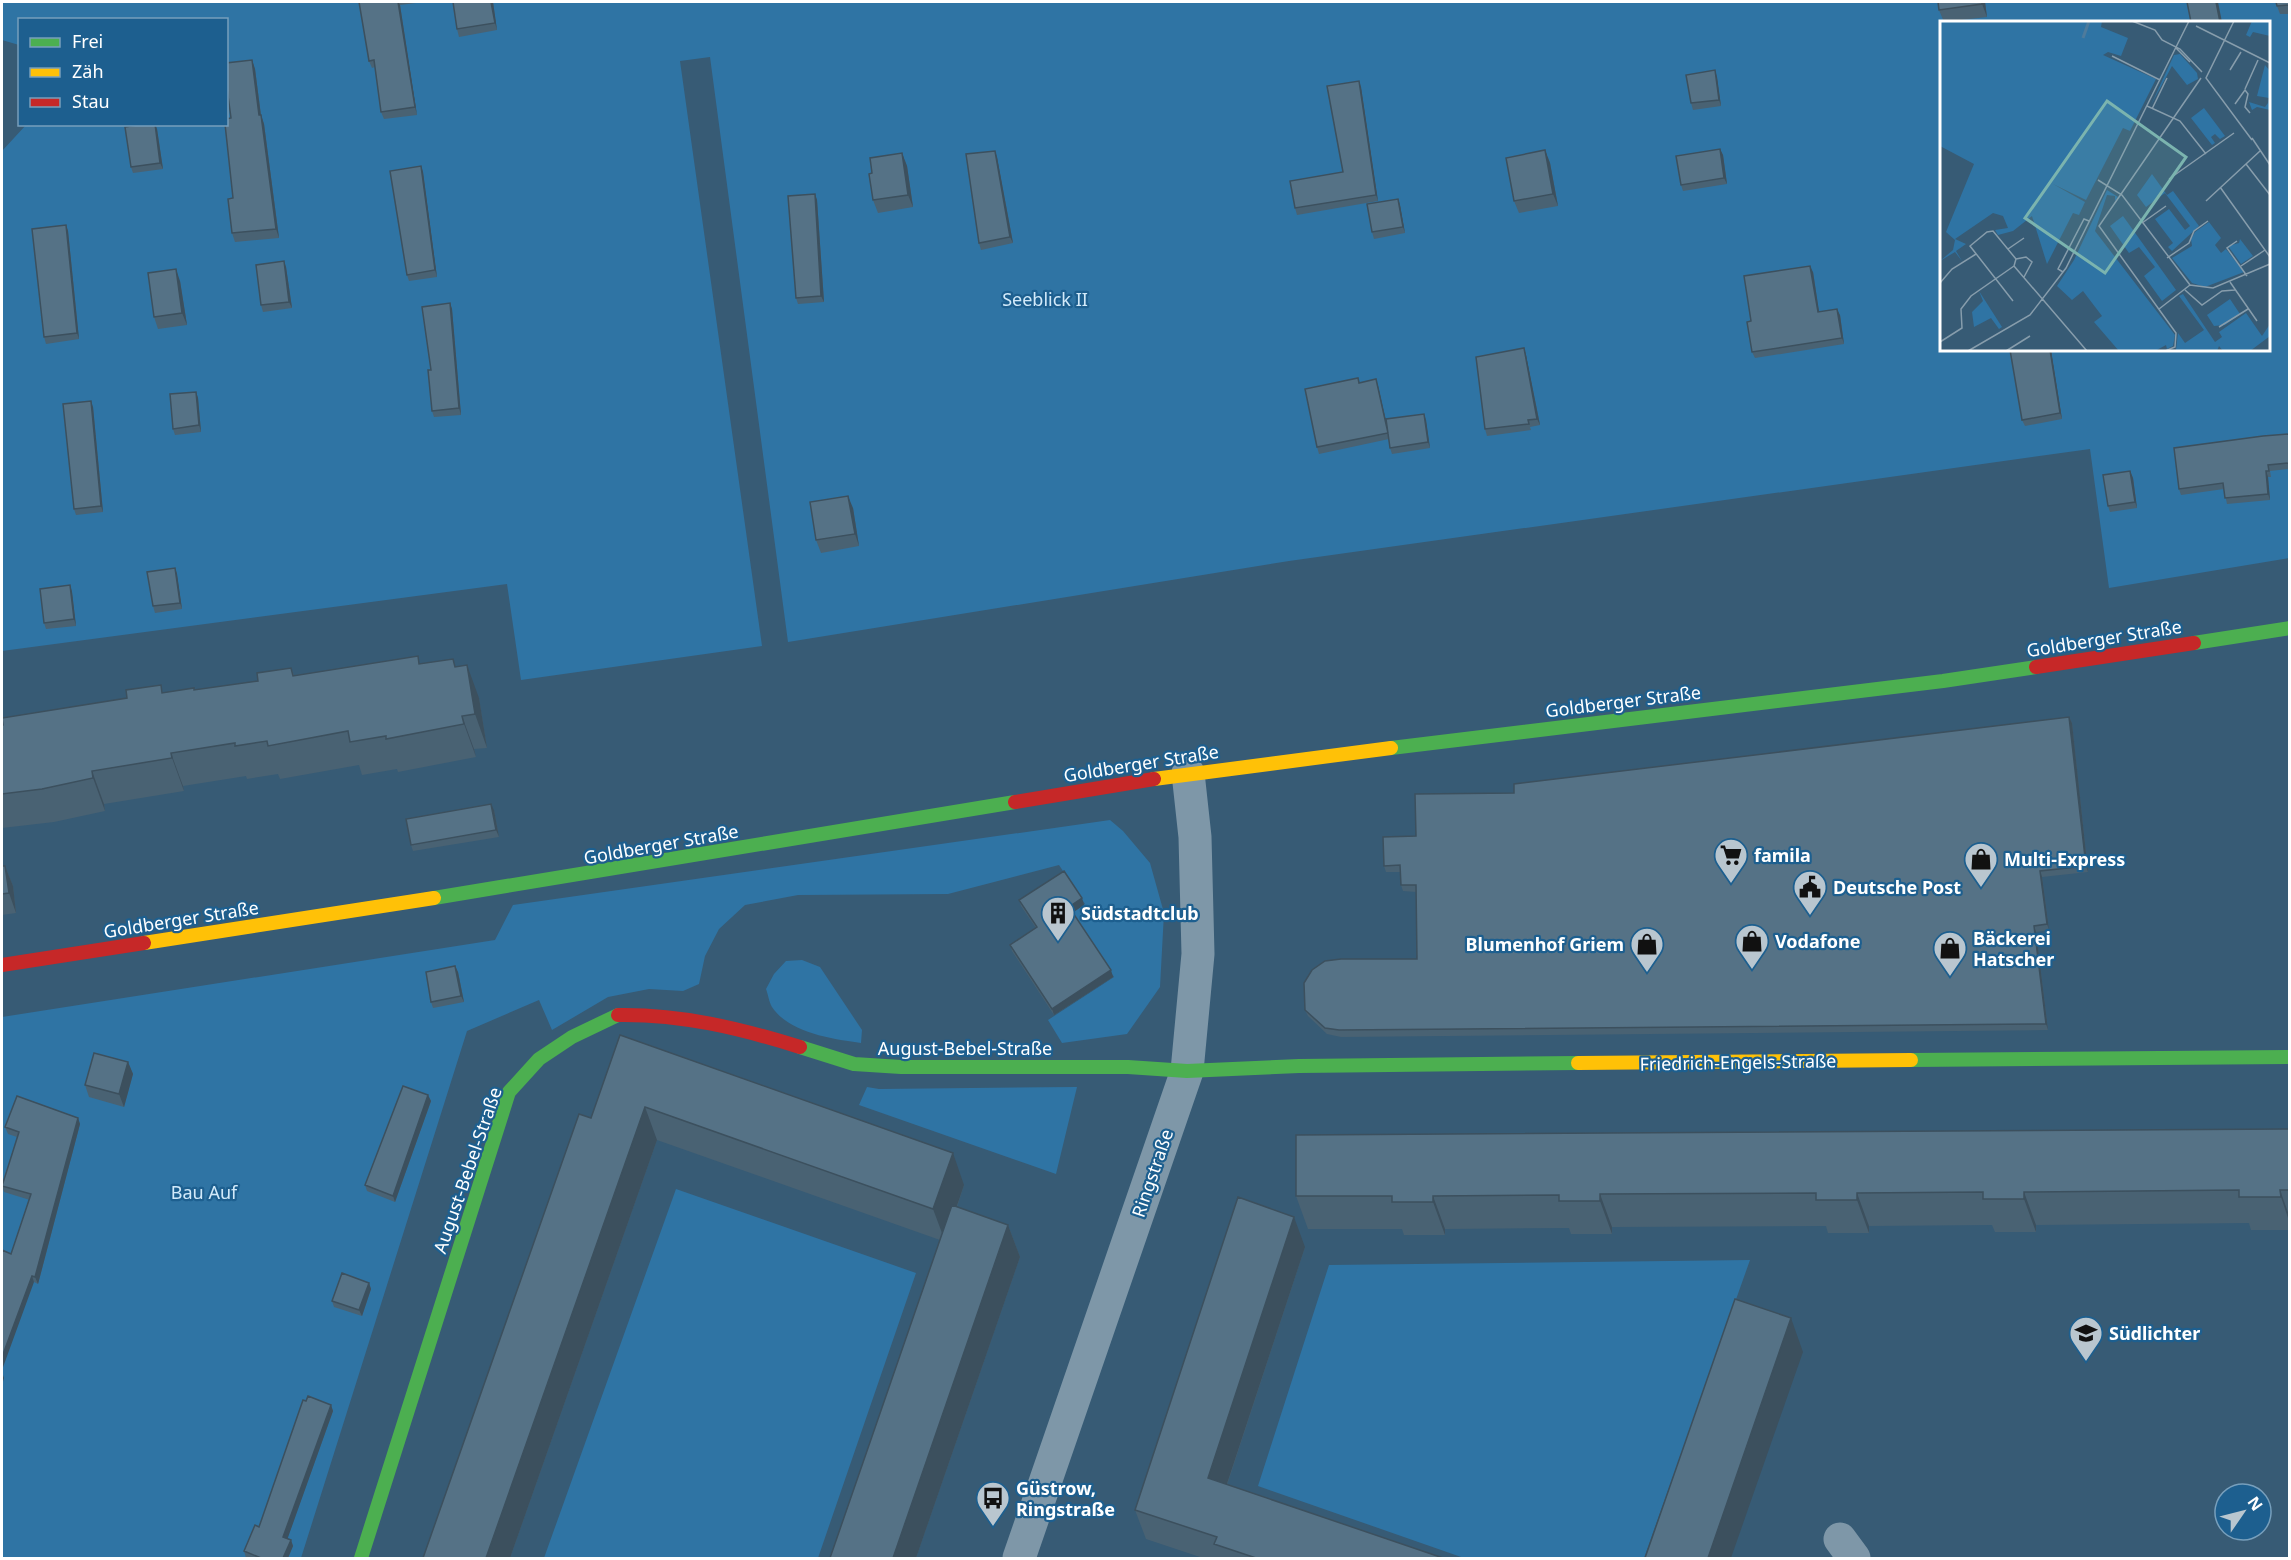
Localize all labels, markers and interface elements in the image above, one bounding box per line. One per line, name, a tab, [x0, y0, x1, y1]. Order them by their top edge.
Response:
legend	[18, 18, 228, 126]
inset map	[1940, 21, 2270, 351]
text: Frei	[72, 29, 103, 53]
text: Zäh	[72, 59, 104, 83]
text: Stau	[72, 89, 110, 113]
park label: Seeblick II	[1002, 287, 1088, 311]
street label: Goldberger Straße	[2025, 614, 2183, 662]
street label: Goldberger Straße	[1544, 680, 1702, 722]
street label: Goldberger Straße	[1062, 739, 1220, 787]
street label: Goldberger Straße	[582, 819, 740, 869]
supermarket icon: famila	[1713, 837, 1749, 884]
shop icon: Multi-Express	[1963, 841, 1999, 888]
place label: famila	[1754, 843, 1811, 867]
place label: Multi-Express	[2004, 847, 2125, 871]
public building icon: Deutsche Post	[1792, 869, 1828, 916]
place label: Deutsche Post	[1833, 875, 1961, 899]
street label: Goldberger Straße	[102, 895, 260, 943]
building icon: Südstadtclub	[1040, 895, 1076, 942]
place label: Südstadtclub	[1081, 901, 1199, 925]
shop icon: Vodafone	[1734, 923, 1770, 970]
shop icon: Blumenhof Griem	[1629, 926, 1665, 973]
place label: Bäckerei Hatscher	[1973, 926, 2054, 971]
place label: Vodafone	[1775, 929, 1860, 953]
shop icon: Bäckerei Hatscher	[1932, 930, 1968, 977]
place label: Blumenhof Griem	[1466, 932, 1624, 956]
street label: August-Bebel-Straße	[878, 1036, 1052, 1060]
street label: Friedrich-Engels-Straße	[1639, 1048, 1837, 1076]
street label: August-Bebel-Straße	[427, 1084, 507, 1256]
street label: Ringstraße	[1126, 1126, 1178, 1220]
park label: Bau Auf	[171, 1180, 238, 1204]
school or university icon: Südlichter	[2068, 1315, 2104, 1362]
place label: Südlichter	[2109, 1321, 2200, 1345]
place label: Güstrow, Ringstraße	[1016, 1476, 1115, 1521]
bus stop icon: Güstrow, Ringstraße	[975, 1480, 1011, 1527]
north arrow	[2213, 1482, 2273, 1542]
text: N	[2243, 1492, 2268, 1515]

